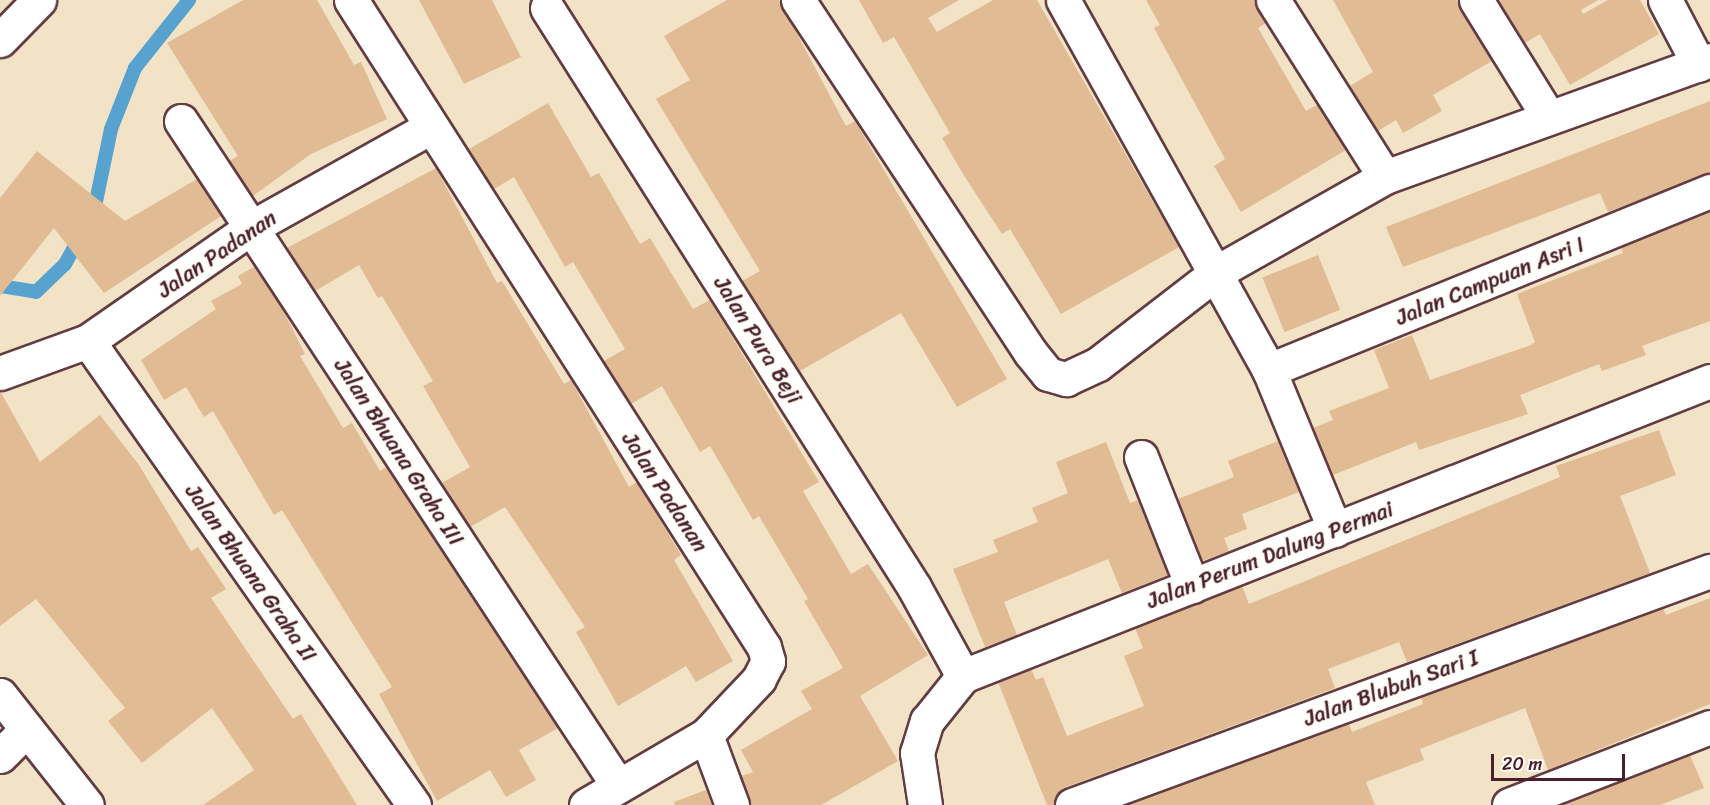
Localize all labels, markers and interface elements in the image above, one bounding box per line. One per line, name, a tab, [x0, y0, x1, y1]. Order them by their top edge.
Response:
street label: Jalan Padanan	[152, 204, 282, 304]
street label: Jalan Campuan Asri I	[1390, 231, 1590, 331]
street label: Jalan Pura Beji	[708, 271, 808, 409]
street label: Jalan Bhuana Graha III	[329, 354, 469, 550]
street label: Jalan Padanan	[616, 427, 714, 557]
street label: Jalan Bhuana Graha II	[180, 479, 322, 667]
street label: Jalan Perum Dalung Permai	[1143, 496, 1397, 614]
street label: Jalan Blubuh Sari I	[1300, 644, 1482, 732]
scale bar	[1494, 742, 1628, 780]
text: 20 m	[1502, 748, 1542, 780]

